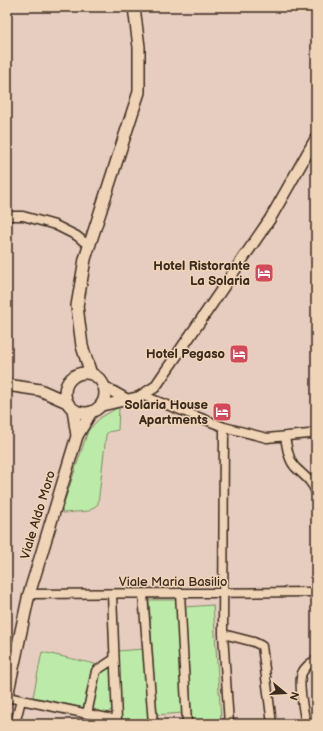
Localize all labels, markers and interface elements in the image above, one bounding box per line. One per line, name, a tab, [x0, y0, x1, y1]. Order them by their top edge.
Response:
place label: Hotel Ristorante La Solaria	[153, 258, 251, 289]
hotel icon: Hotel Ristorante La Solaria	[253, 262, 275, 284]
hotel icon: Hotel Pegaso	[228, 343, 250, 365]
place label: Hotel Pegaso	[146, 346, 225, 362]
place label: Solaria House Apartments	[124, 397, 209, 428]
hotel icon: Solaria House Apartments	[211, 401, 233, 423]
street label: Viale Aldo Moro	[17, 469, 59, 561]
street label: Viale Maria Basilio	[119, 574, 227, 590]
north arrow	[265, 673, 305, 713]
text: N	[287, 690, 301, 702]

